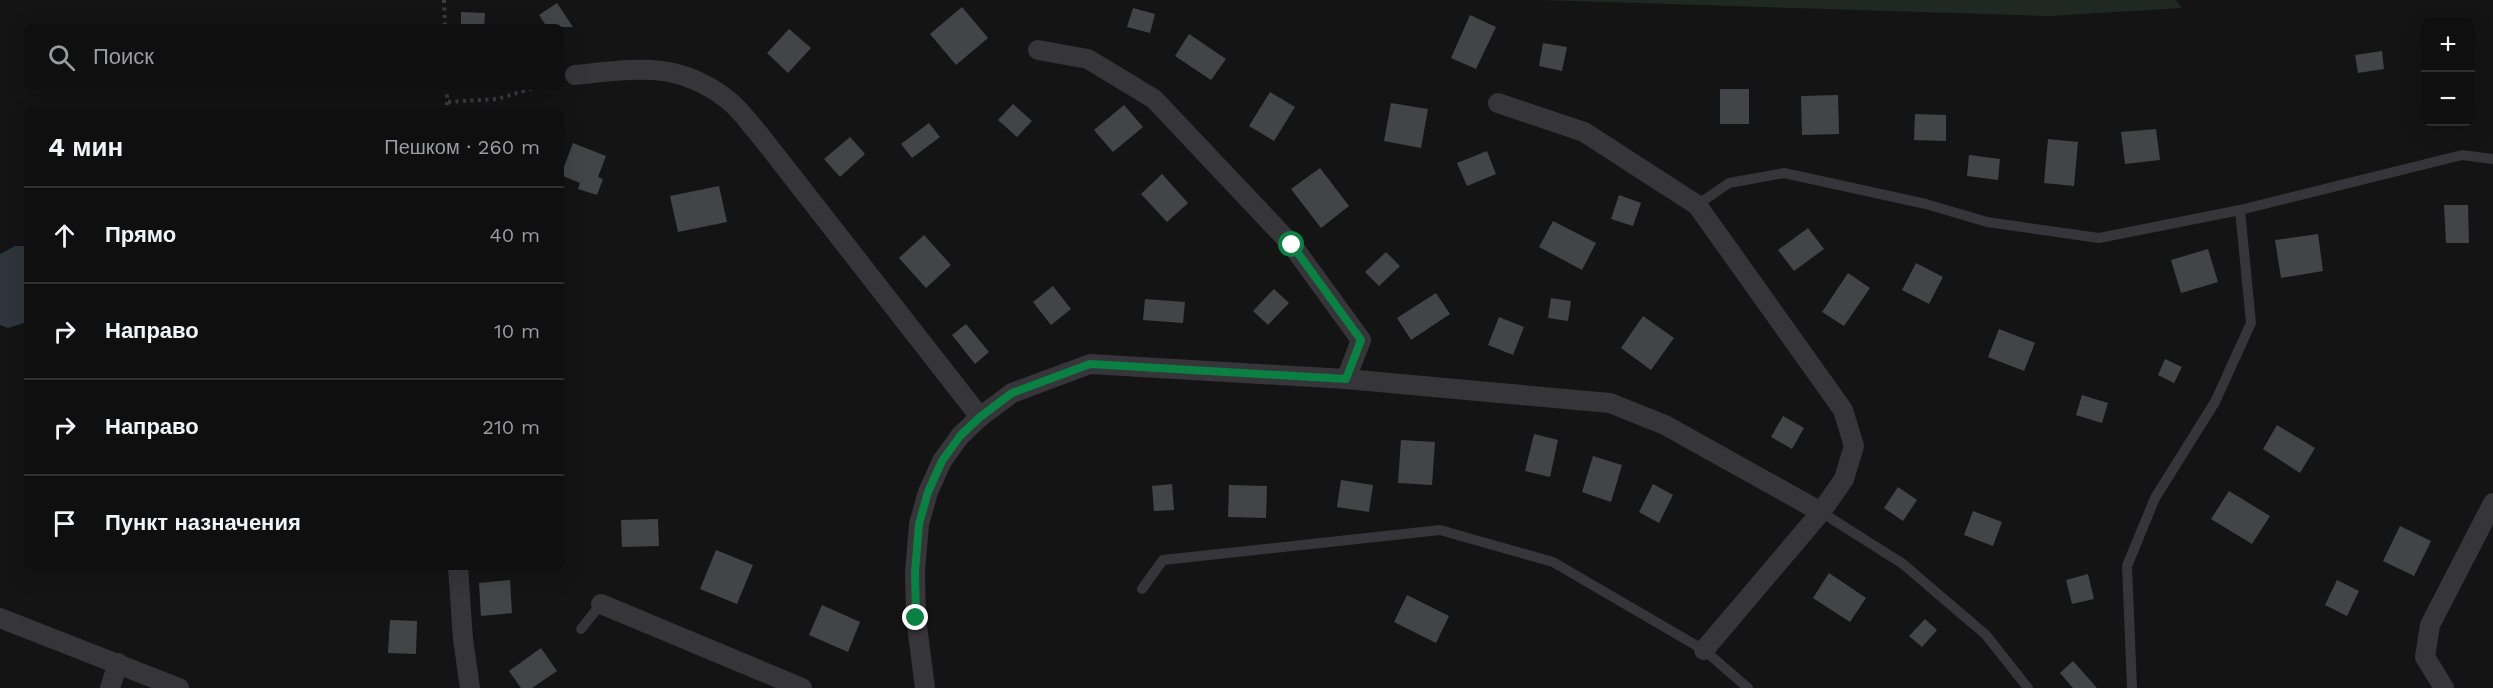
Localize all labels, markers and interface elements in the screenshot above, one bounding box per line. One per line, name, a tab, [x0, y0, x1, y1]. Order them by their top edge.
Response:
map controls	[2421, 18, 2475, 126]
button: +	[2421, 18, 2475, 72]
search box	[24, 24, 564, 90]
icon: search	[45, 41, 78, 74]
text: Поиск	[93, 44, 154, 69]
button: −	[2421, 72, 2475, 126]
text: 4 мин	[48, 132, 123, 162]
text: Пешком · 260 m	[384, 135, 540, 159]
icon: ahead	[48, 219, 81, 252]
text: Прямо	[105, 222, 176, 247]
text: 40 m	[489, 223, 540, 247]
route start	[1278, 231, 1304, 257]
icon: right	[48, 315, 81, 348]
text: Направо	[105, 318, 199, 343]
text: 10 m	[494, 319, 540, 343]
icon: right	[48, 411, 81, 444]
text: Направо	[105, 414, 199, 439]
text: 210 m	[482, 415, 540, 439]
icon: arrive	[48, 507, 81, 540]
text: Пункт назначения	[105, 510, 301, 535]
route end	[902, 604, 928, 630]

